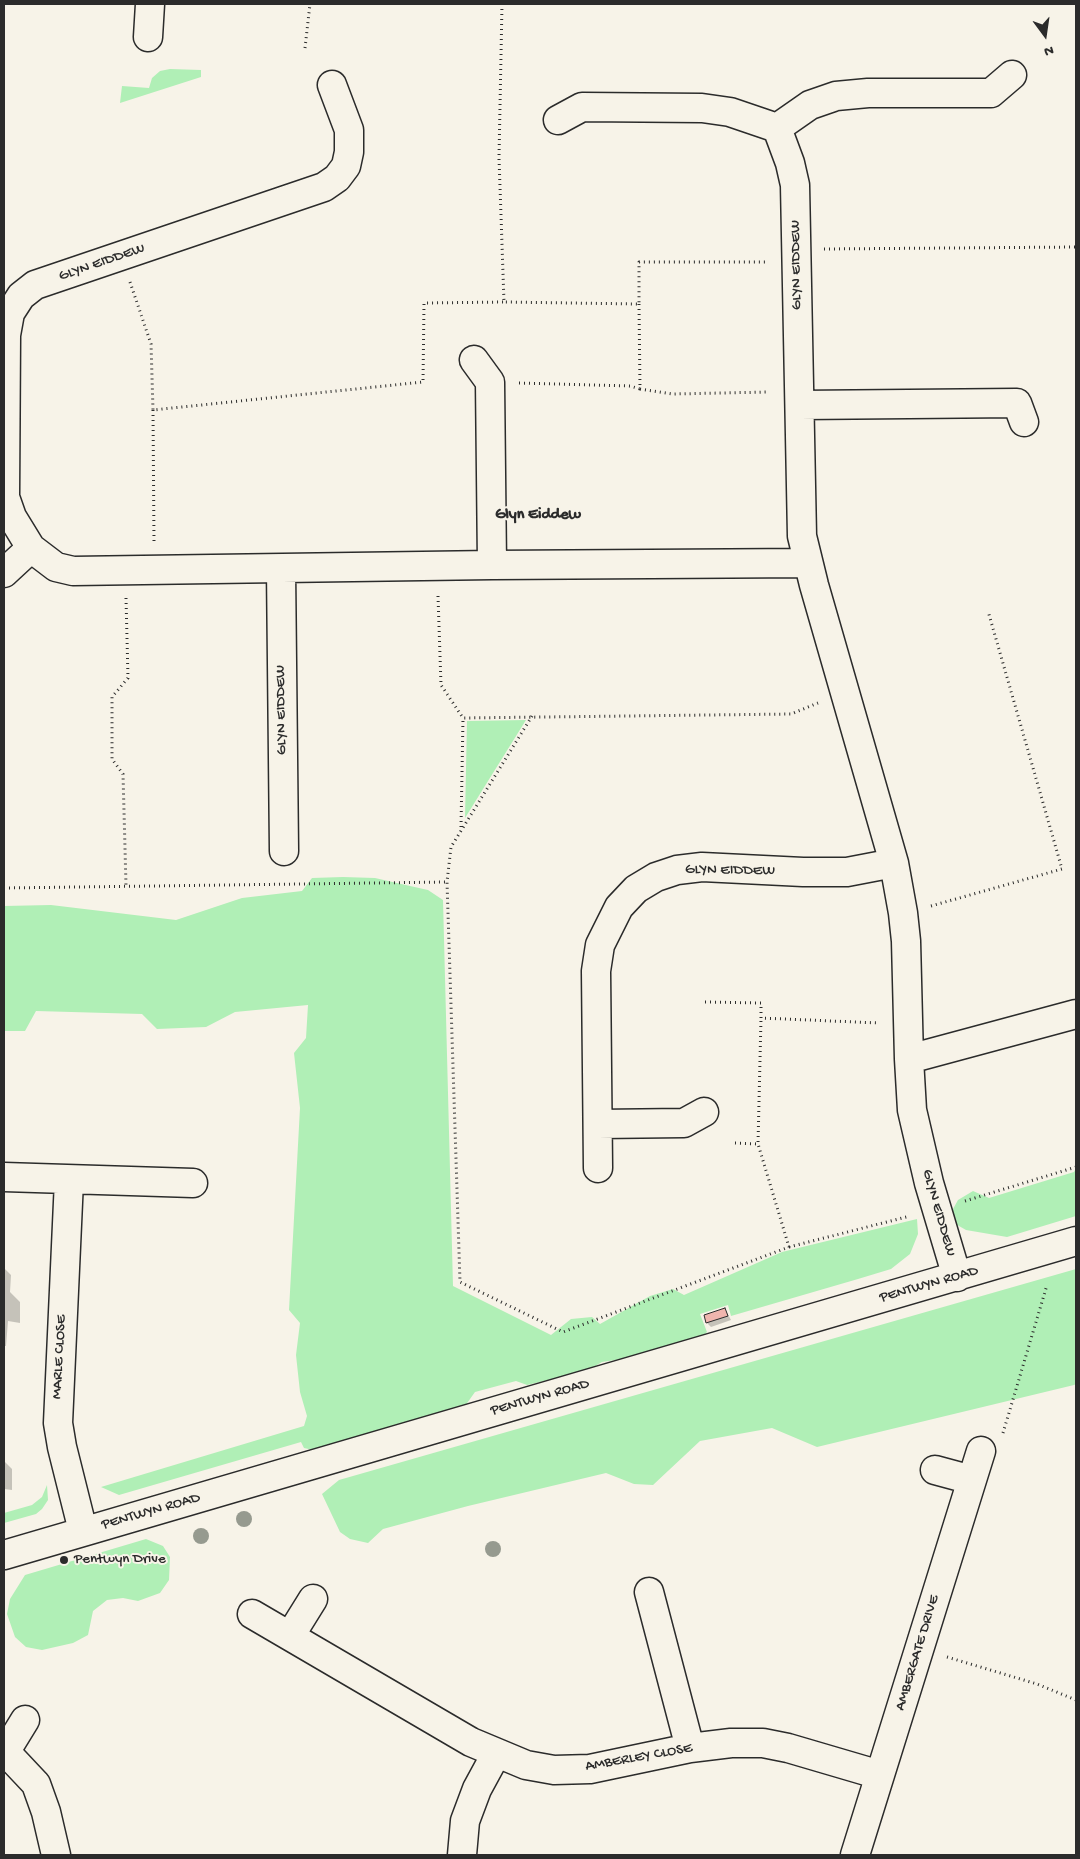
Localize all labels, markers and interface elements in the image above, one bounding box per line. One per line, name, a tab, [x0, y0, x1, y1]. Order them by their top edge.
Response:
north arrow	[1020, 10, 1070, 60]
text: N	[1042, 41, 1055, 59]
street label: GLYN EIDDEW	[787, 220, 807, 310]
street label: GLYN EIDDEW	[57, 240, 147, 286]
district label: Glyn Eiddew	[495, 506, 581, 526]
street label: GLYN EIDDEW	[272, 665, 292, 755]
street label: GLYN EIDDEW	[685, 861, 775, 881]
street label: GLYN EIDDEW	[917, 1167, 959, 1259]
street label: PENTWYN ROAD	[878, 1262, 980, 1308]
street label: MARLE CLOSE	[49, 1314, 71, 1400]
street label: PENTWYN ROAD	[489, 1375, 591, 1421]
street label: PENTWYN ROAD	[100, 1489, 202, 1535]
place label: Pentwyn Drive	[74, 1551, 166, 1569]
marker: Pentwyn Drive	[58, 1554, 70, 1566]
street label: AMBERGATE DRIVE	[892, 1593, 944, 1713]
street label: AMBERLEY CLOSE	[584, 1740, 694, 1776]

